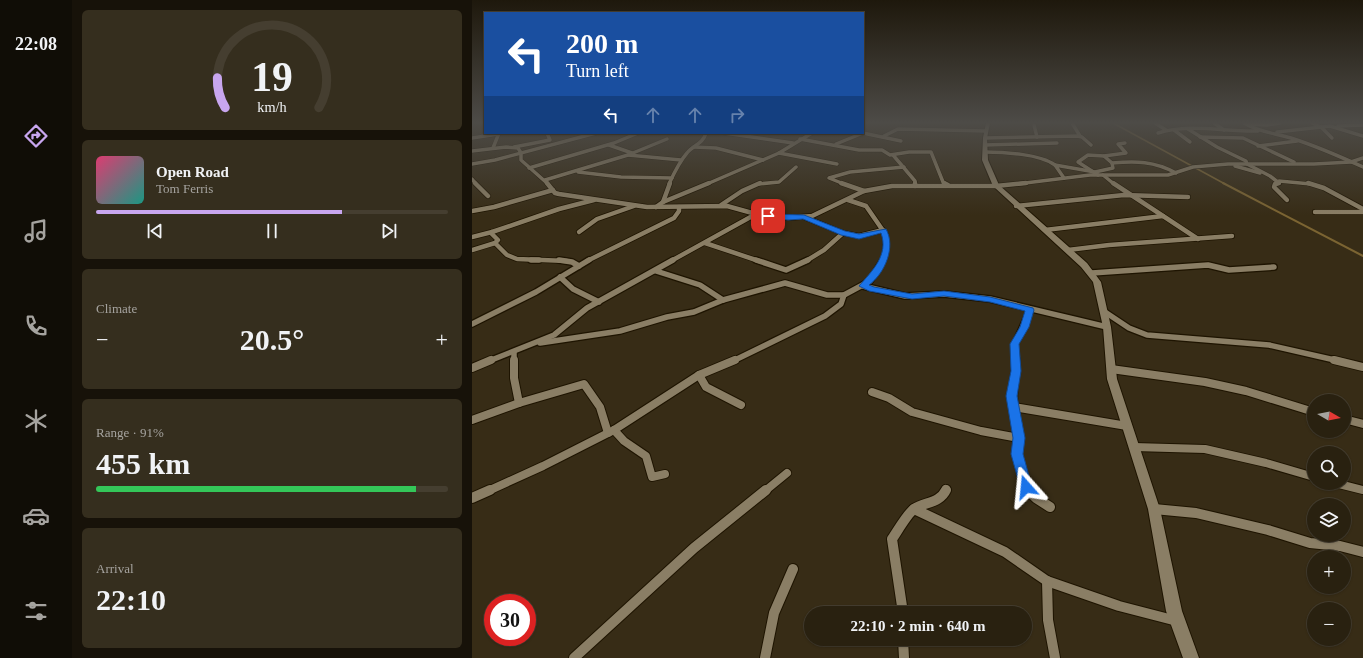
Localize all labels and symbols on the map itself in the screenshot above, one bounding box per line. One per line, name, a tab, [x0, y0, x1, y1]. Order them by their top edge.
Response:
pin	[751, 199, 785, 233]
north arrow	[1307, 394, 1351, 438]
position arrow	[1005, 466, 1047, 508]
speed limit sign: 30	[484, 594, 536, 646]

